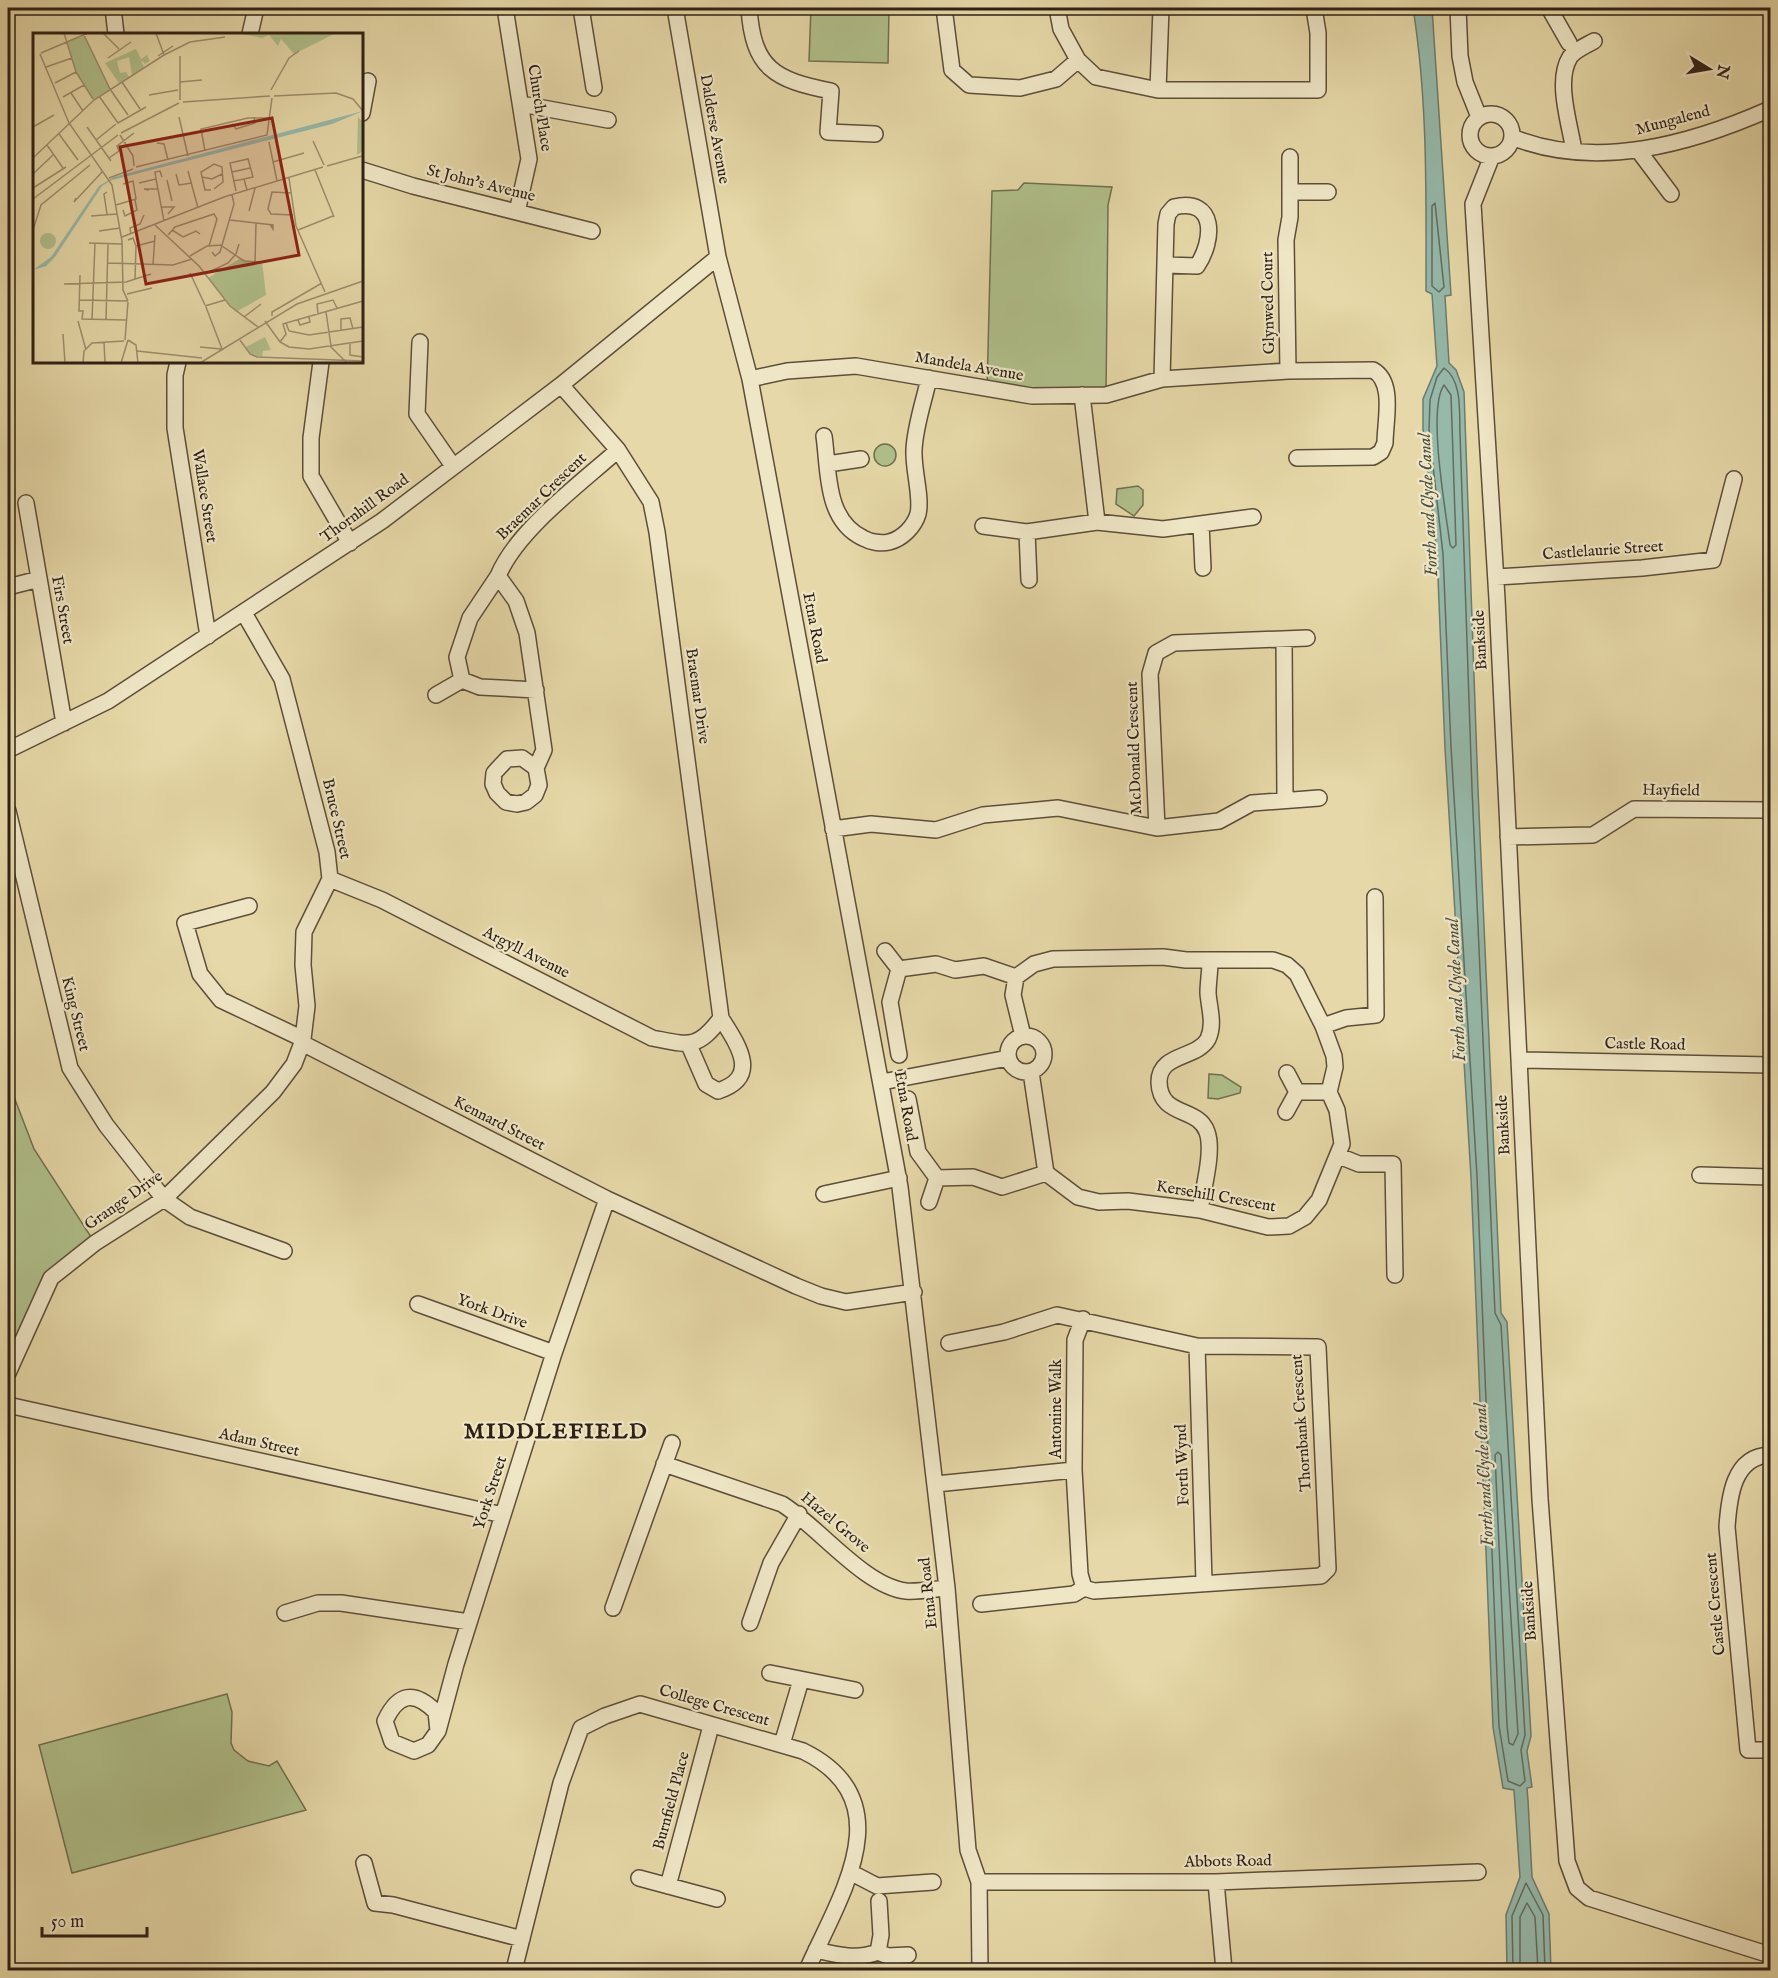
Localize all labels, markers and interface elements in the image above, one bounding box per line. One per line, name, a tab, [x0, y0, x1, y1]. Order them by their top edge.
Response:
inset map	[33, 33, 363, 363]
north arrow	[1679, 39, 1739, 99]
text: N	[1711, 62, 1733, 80]
street label: Church Place	[522, 63, 556, 153]
street label: Dalderse Avenue	[694, 73, 734, 185]
street label: Mungalend	[1634, 101, 1713, 140]
street label: St John's Avenue	[425, 161, 537, 207]
street label: Glynwed Court	[1258, 251, 1280, 354]
street label: Mandela Avenue	[913, 348, 1025, 386]
water label: Forth and Clyde Canal	[1414, 431, 1444, 577]
street label: Wallace Street	[187, 448, 221, 545]
street label: Braemar Crescent	[493, 449, 592, 545]
street label: Thornhill Road	[317, 470, 413, 548]
street label: Castlelaurie Street	[1542, 537, 1665, 565]
street label: Firs Street	[46, 574, 78, 646]
street label: Etna Road	[797, 591, 831, 666]
street label: Bankside	[1469, 609, 1493, 671]
street label: Braemar Drive	[680, 647, 714, 745]
street label: McDonald Crescent	[1123, 681, 1147, 815]
street label: Bruce Street	[317, 777, 355, 862]
street label: Hayfield	[1642, 780, 1701, 802]
water label: Forth and Clyde Canal	[1442, 916, 1472, 1062]
street label: Argyll Avenue	[478, 922, 573, 983]
street label: King Street	[56, 975, 94, 1054]
street label: Castle Road	[1604, 1034, 1686, 1056]
street label: Etna Road	[889, 1069, 921, 1143]
street label: Kennard Street	[450, 1092, 549, 1156]
street label: Bankside	[1492, 1094, 1516, 1156]
street label: Grange Drive	[81, 1167, 167, 1235]
street label: Kersehill Crescent	[1155, 1177, 1278, 1217]
street label: York Drive	[454, 1290, 530, 1334]
street label: Thornbank Crescent	[1287, 1353, 1317, 1492]
street label: Antonine Walk	[1047, 1359, 1067, 1460]
water label: Forth and Clyde Canal	[1470, 1401, 1500, 1547]
district label: MIDDLEFIELD	[464, 1418, 648, 1446]
street label: Forth Wynd	[1172, 1423, 1194, 1506]
street label: Adam Street	[216, 1424, 302, 1462]
street label: York Street	[470, 1453, 512, 1532]
street label: Hazel Grove	[796, 1488, 874, 1558]
street label: Castle Crescent	[1702, 1551, 1730, 1656]
street label: Etna Road	[915, 1556, 943, 1630]
street label: Bankside	[1518, 1580, 1542, 1642]
street label: College Crescent	[656, 1681, 772, 1731]
street label: Burnfield Place	[649, 1750, 695, 1852]
street label: Abbots Road	[1183, 1851, 1272, 1873]
scale bar	[42, 1900, 147, 1938]
text: 50 m	[51, 1911, 84, 1934]

